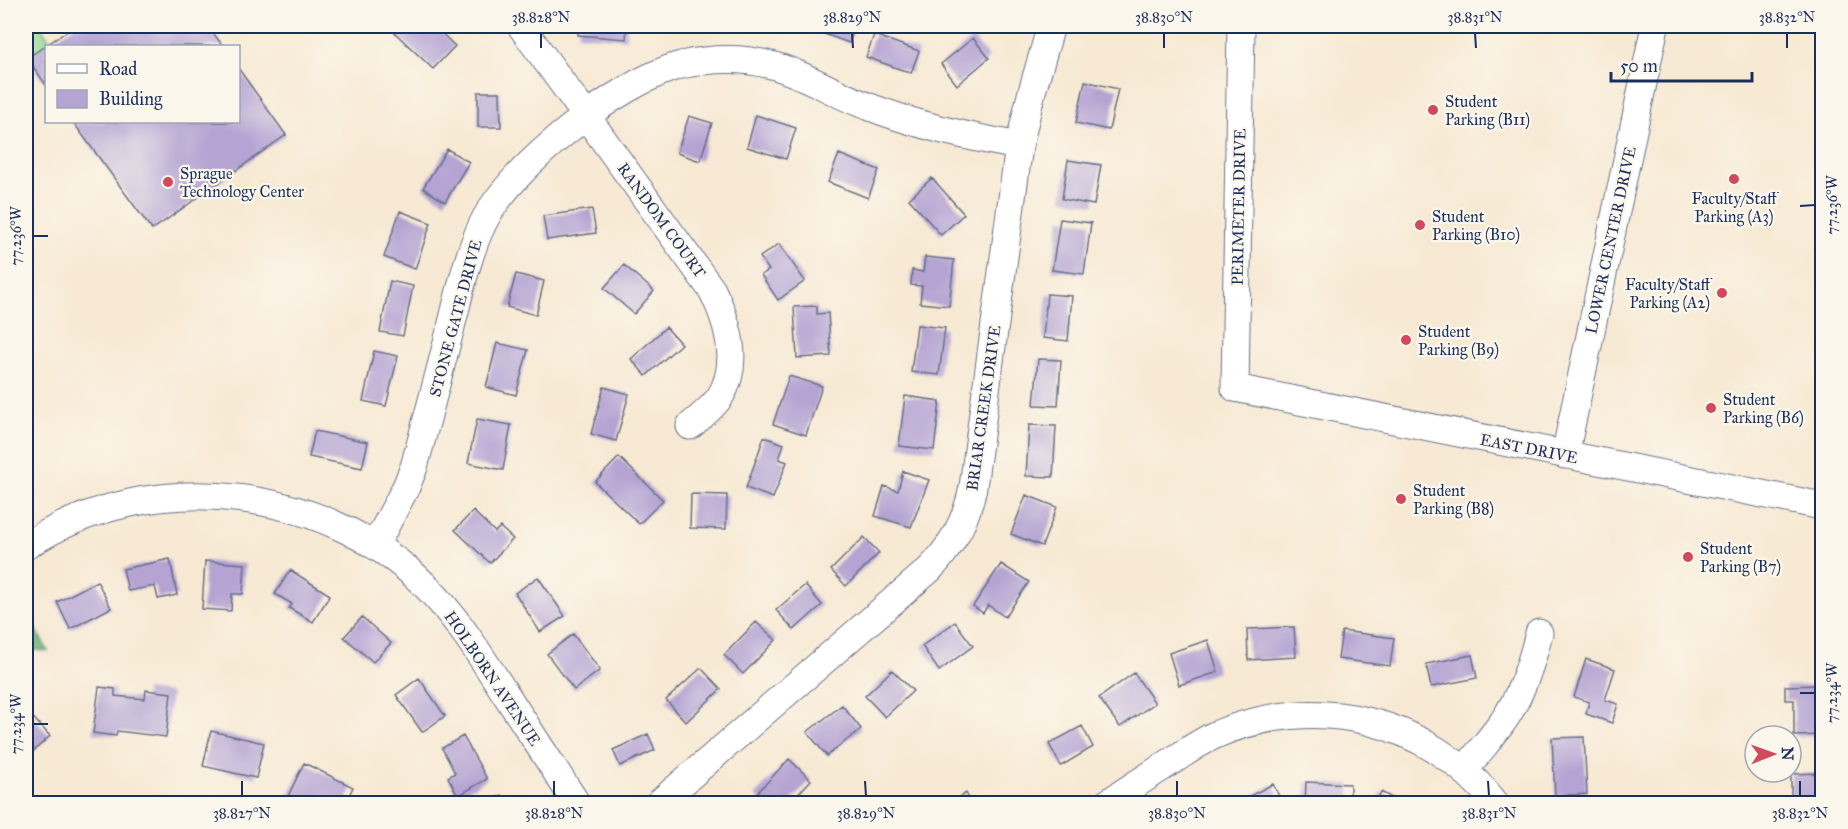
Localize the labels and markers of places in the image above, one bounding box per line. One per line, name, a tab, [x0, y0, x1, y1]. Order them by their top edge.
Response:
place label: Student Parking (B11)	[1445, 92, 1530, 130]
marker: Student Parking (B11)	[1426, 103, 1440, 117]
place label: Sprague Technology Center	[180, 164, 304, 202]
marker: Faculty/Staff Parking (A3)	[1727, 172, 1741, 186]
marker: Sprague Technology Center	[161, 175, 175, 189]
place label: Faculty/Staff Parking (A3)	[1691, 189, 1779, 227]
place label: Student Parking (B10)	[1432, 207, 1520, 245]
marker: Student Parking (B10)	[1413, 218, 1427, 232]
place label: Faculty/Staff Parking (A2)	[1625, 275, 1712, 313]
marker: Faculty/Staff Parking (A2)	[1715, 286, 1729, 300]
place label: Student Parking (B9)	[1418, 322, 1499, 360]
marker: Student Parking (B9)	[1399, 333, 1413, 347]
place label: Student Parking (B6)	[1723, 390, 1804, 428]
marker: Student Parking (B6)	[1704, 401, 1718, 415]
place label: Student Parking (B8)	[1413, 481, 1494, 519]
marker: Student Parking (B8)	[1394, 492, 1408, 506]
place label: Student Parking (B7)	[1700, 539, 1781, 577]
marker: Student Parking (B7)	[1681, 550, 1695, 564]

